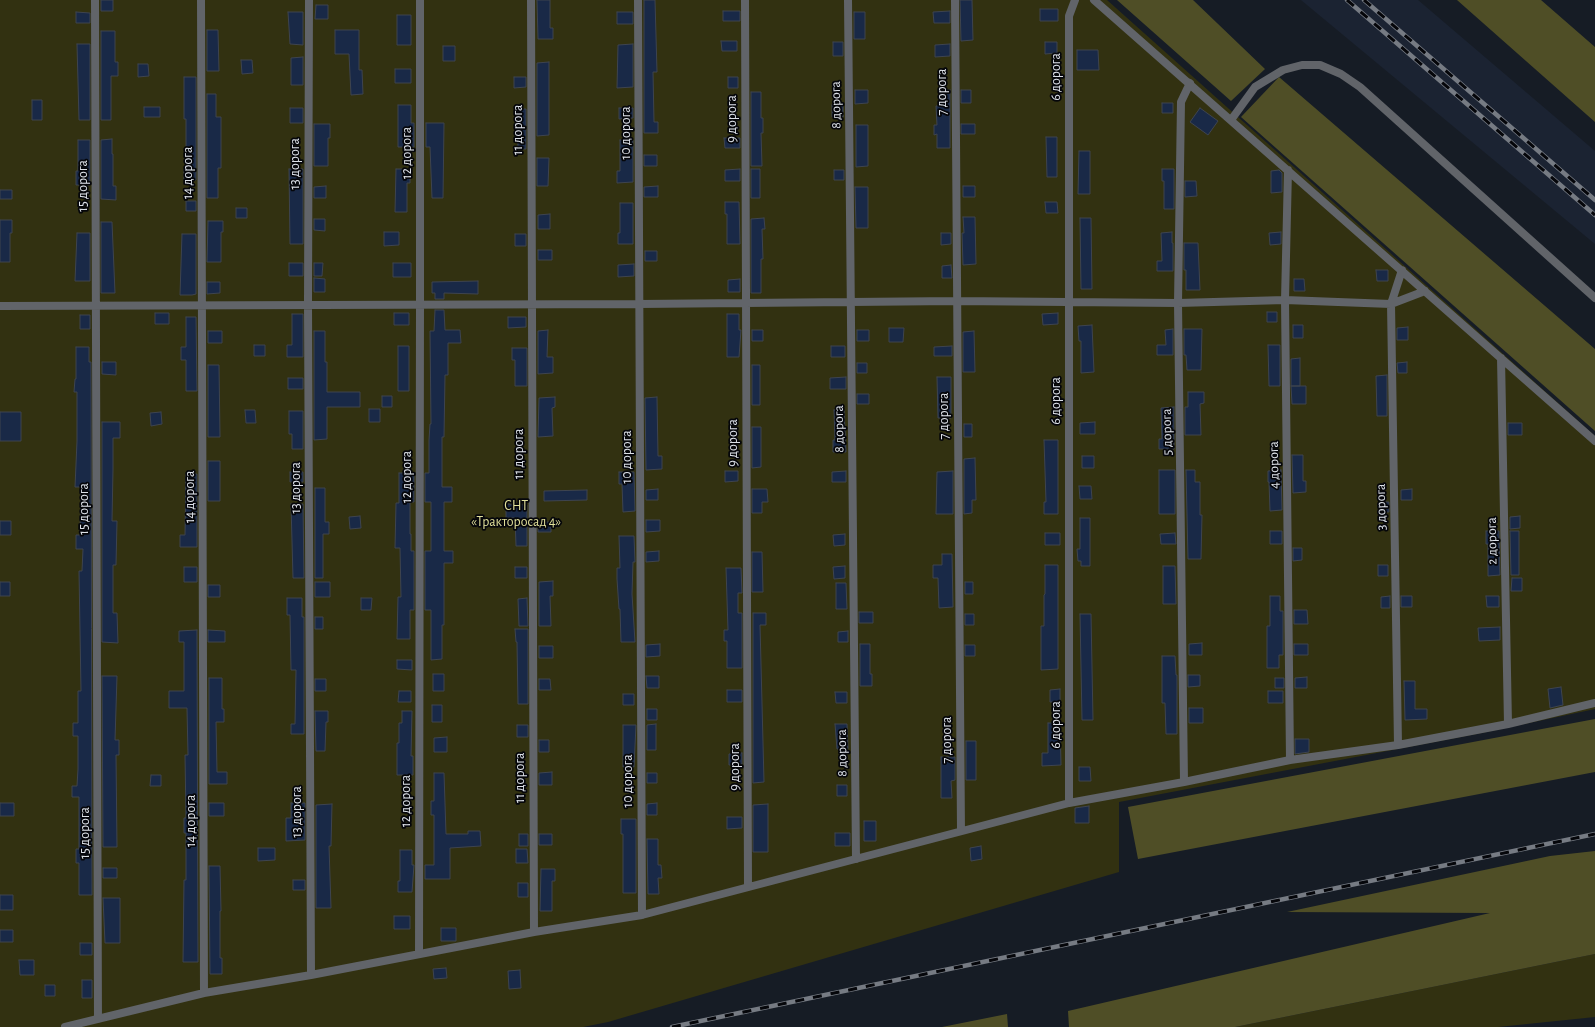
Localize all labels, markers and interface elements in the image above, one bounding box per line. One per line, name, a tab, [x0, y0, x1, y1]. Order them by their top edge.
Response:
street label: 6 дорога	[1048, 53, 1064, 101]
street label: 7 дорога	[934, 69, 950, 115]
street label: 8 дорога	[827, 81, 845, 129]
street label: 9 дорога	[724, 95, 740, 143]
street label: 11 дорога	[510, 105, 526, 155]
street label: 10 дорога	[618, 106, 634, 160]
street label: 12 дорога	[399, 127, 415, 179]
street label: 13 дорога	[287, 138, 303, 190]
street label: 14 дорога	[180, 147, 196, 199]
street label: 15 дорога	[75, 160, 91, 212]
street label: 6 дорога	[1048, 377, 1064, 425]
street label: 7 дорога	[936, 393, 952, 439]
street label: 8 дорога	[830, 405, 848, 453]
street label: 5 дорога	[1158, 408, 1176, 456]
street label: 9 дорога	[725, 419, 741, 467]
street label: 11 дорога	[511, 429, 527, 479]
street label: 10 дорога	[619, 430, 635, 484]
street label: 4 дорога	[1265, 441, 1283, 489]
street label: 12 дорога	[399, 451, 415, 503]
street label: 13 дорога	[288, 462, 304, 514]
street label: 14 дорога	[182, 471, 198, 523]
street label: 15 дорога	[76, 483, 92, 535]
street label: 3 дорога	[1372, 483, 1390, 531]
park label: СНТ «Тракторосад 4»	[471, 498, 561, 530]
street label: 2 дорога	[1483, 517, 1501, 565]
street label: 6 дорога	[1048, 701, 1064, 749]
street label: 7 дорога	[939, 717, 955, 763]
street label: 8 дорога	[833, 729, 851, 777]
street label: 9 дорога	[727, 743, 743, 791]
street label: 11 дорога	[512, 753, 528, 803]
street label: 10 дорога	[620, 754, 636, 808]
street label: 12 дорога	[398, 775, 414, 827]
street label: 13 дорога	[289, 786, 305, 838]
street label: 14 дорога	[183, 795, 199, 847]
street label: 15 дорога	[77, 807, 93, 859]

